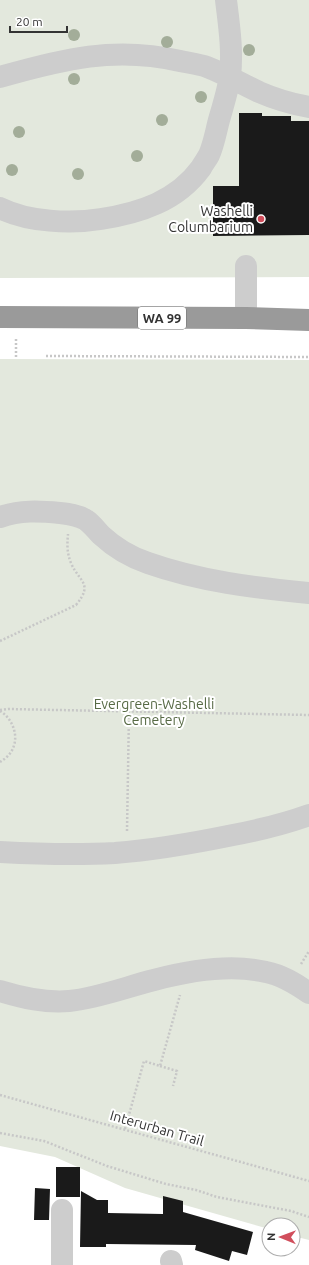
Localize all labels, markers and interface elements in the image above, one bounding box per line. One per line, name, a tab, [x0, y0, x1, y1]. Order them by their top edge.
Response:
scale bar	[10, 8, 67, 34]
text: 20 m	[16, 15, 43, 28]
place label: Washelli Columbarium	[168, 203, 253, 235]
marker: Washelli Columbarium	[256, 214, 266, 224]
road number: WA 99	[138, 307, 186, 329]
park label: Evergreen-Washelli Cemetery	[94, 696, 214, 728]
street label: Interurban Trail	[108, 1107, 206, 1149]
north arrow	[261, 1217, 301, 1257]
text: N	[265, 1233, 277, 1241]

